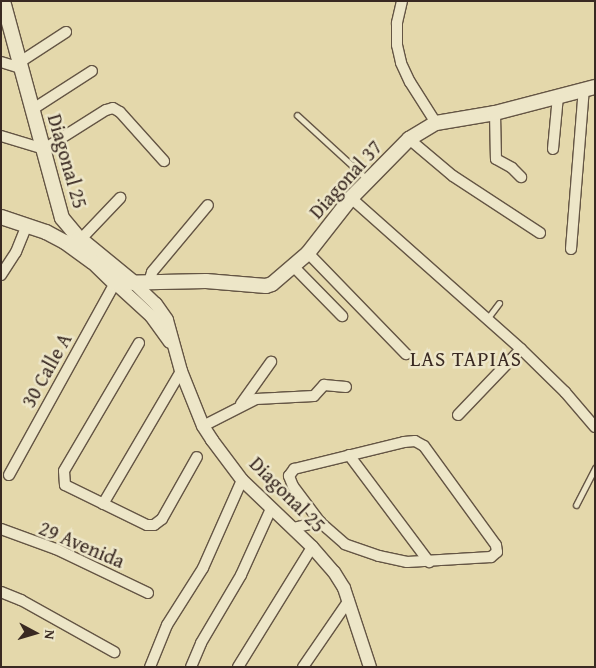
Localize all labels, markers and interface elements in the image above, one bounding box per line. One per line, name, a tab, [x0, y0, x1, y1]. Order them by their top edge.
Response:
street label: Diagonal 25	[43, 111, 93, 211]
street label: Diagonal 37	[304, 135, 386, 223]
street label: 30 Calle A	[16, 329, 76, 411]
district label: LAS TAPIAS	[409, 346, 523, 372]
street label: Diagonal 25	[245, 451, 331, 537]
street label: 29 Avenida	[36, 515, 128, 573]
north arrow	[10, 608, 60, 658]
text: N	[39, 629, 60, 640]

